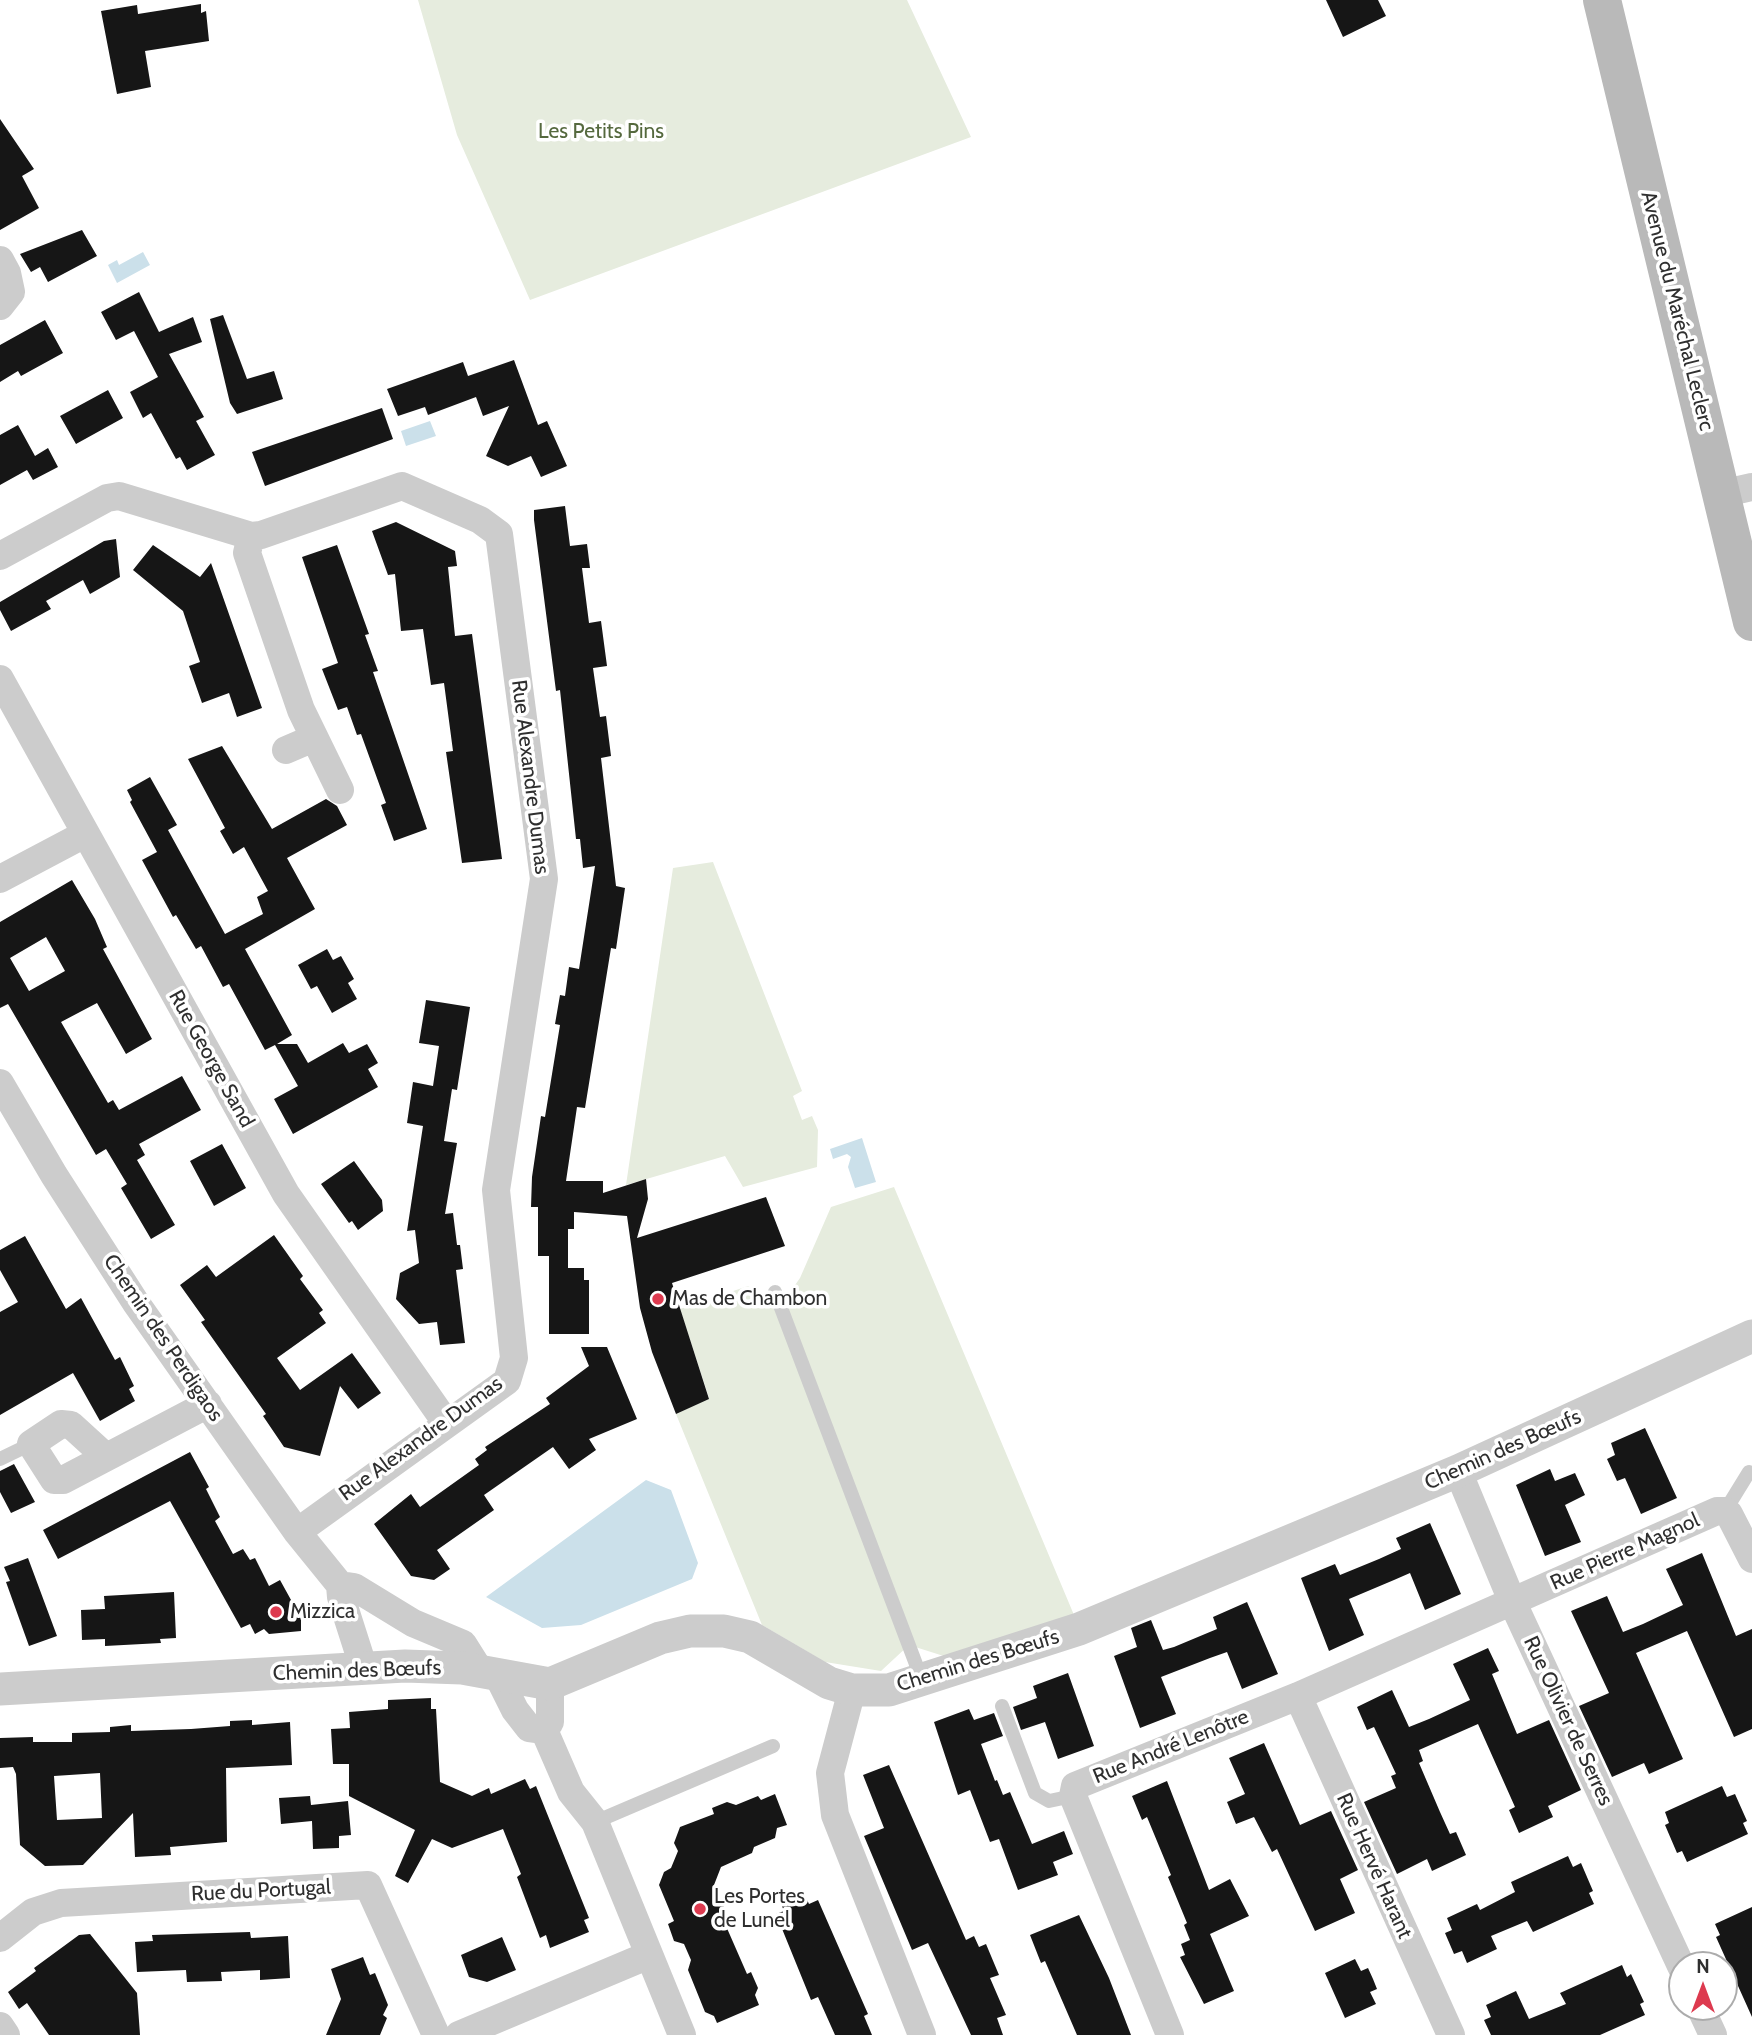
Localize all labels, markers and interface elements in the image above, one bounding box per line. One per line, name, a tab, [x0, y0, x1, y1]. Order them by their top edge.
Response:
park label: Les Petits Pins	[538, 119, 664, 145]
street label: Avenue du Maréchal Leclerc	[1635, 189, 1719, 433]
street label: Rue Alexandre Dumas	[506, 678, 554, 876]
street label: Rue George Sand	[163, 986, 259, 1132]
street label: Chemin des Perdigaos	[98, 1250, 228, 1426]
place label: Mas de Chambon	[672, 1286, 827, 1312]
marker: Mas de Chambon	[650, 1291, 666, 1307]
street label: Rue Alexandre Dumas	[334, 1371, 508, 1507]
street label: Chemin des Bœufs	[1421, 1404, 1585, 1496]
street label: Rue Pierre Magnol	[1547, 1508, 1703, 1596]
place label: Mizzica	[290, 1599, 355, 1625]
marker: Mizzica	[268, 1604, 284, 1620]
street label: Chemin des Bœufs	[894, 1624, 1062, 1698]
street label: Rue Olivier de Serres	[1518, 1632, 1618, 1810]
street label: Chemin des Bœufs	[272, 1655, 442, 1687]
street label: Rue André Lenôtre	[1090, 1704, 1252, 1790]
street label: Rue Hervé Harant	[1331, 1789, 1417, 1943]
street label: Rue du Portugal	[191, 1875, 331, 1907]
place label: Les Portes de Lunel	[714, 1884, 805, 1934]
marker: Les Portes de Lunel	[692, 1901, 708, 1917]
north arrow	[1668, 1951, 1738, 2021]
text: N	[1696, 1955, 1710, 1978]

